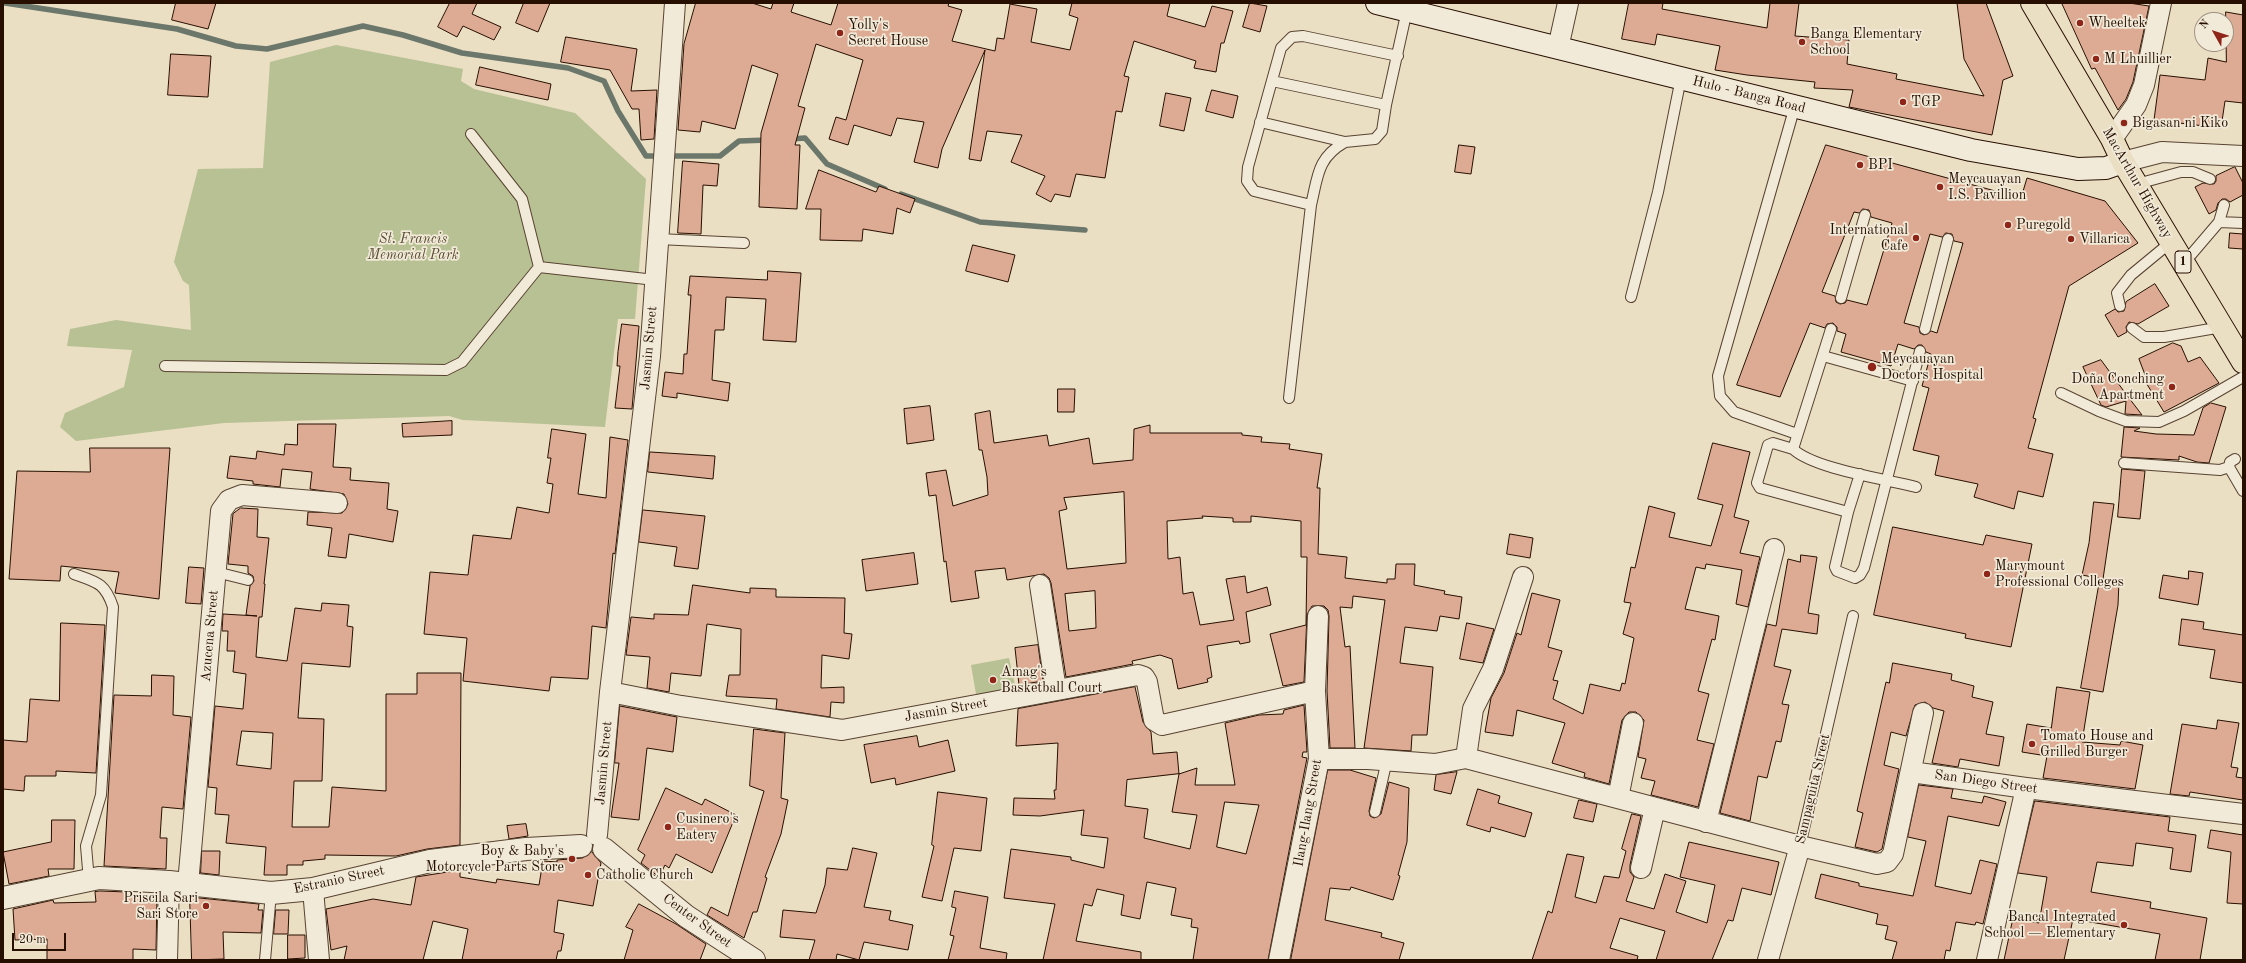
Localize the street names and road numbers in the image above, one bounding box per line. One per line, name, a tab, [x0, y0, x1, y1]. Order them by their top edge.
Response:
street label: Hulo - Banga Road	[1691, 73, 1807, 117]
street label: MacArthur Highway	[2098, 125, 2176, 241]
road number: 1	[2175, 251, 2191, 273]
street label: Jasmin Street	[637, 305, 661, 391]
street label: Azucena Street	[198, 589, 222, 683]
street label: Jasmin Street	[903, 694, 989, 726]
street label: Jasmin Street	[592, 720, 616, 806]
street label: Sampaguita Street	[1792, 732, 1834, 846]
street label: Ilang-Ilang Street	[1290, 758, 1326, 868]
street label: San Diego Street	[1933, 766, 2039, 798]
street label: Estranio Street	[292, 862, 386, 898]
street label: Center Street	[659, 890, 735, 952]

